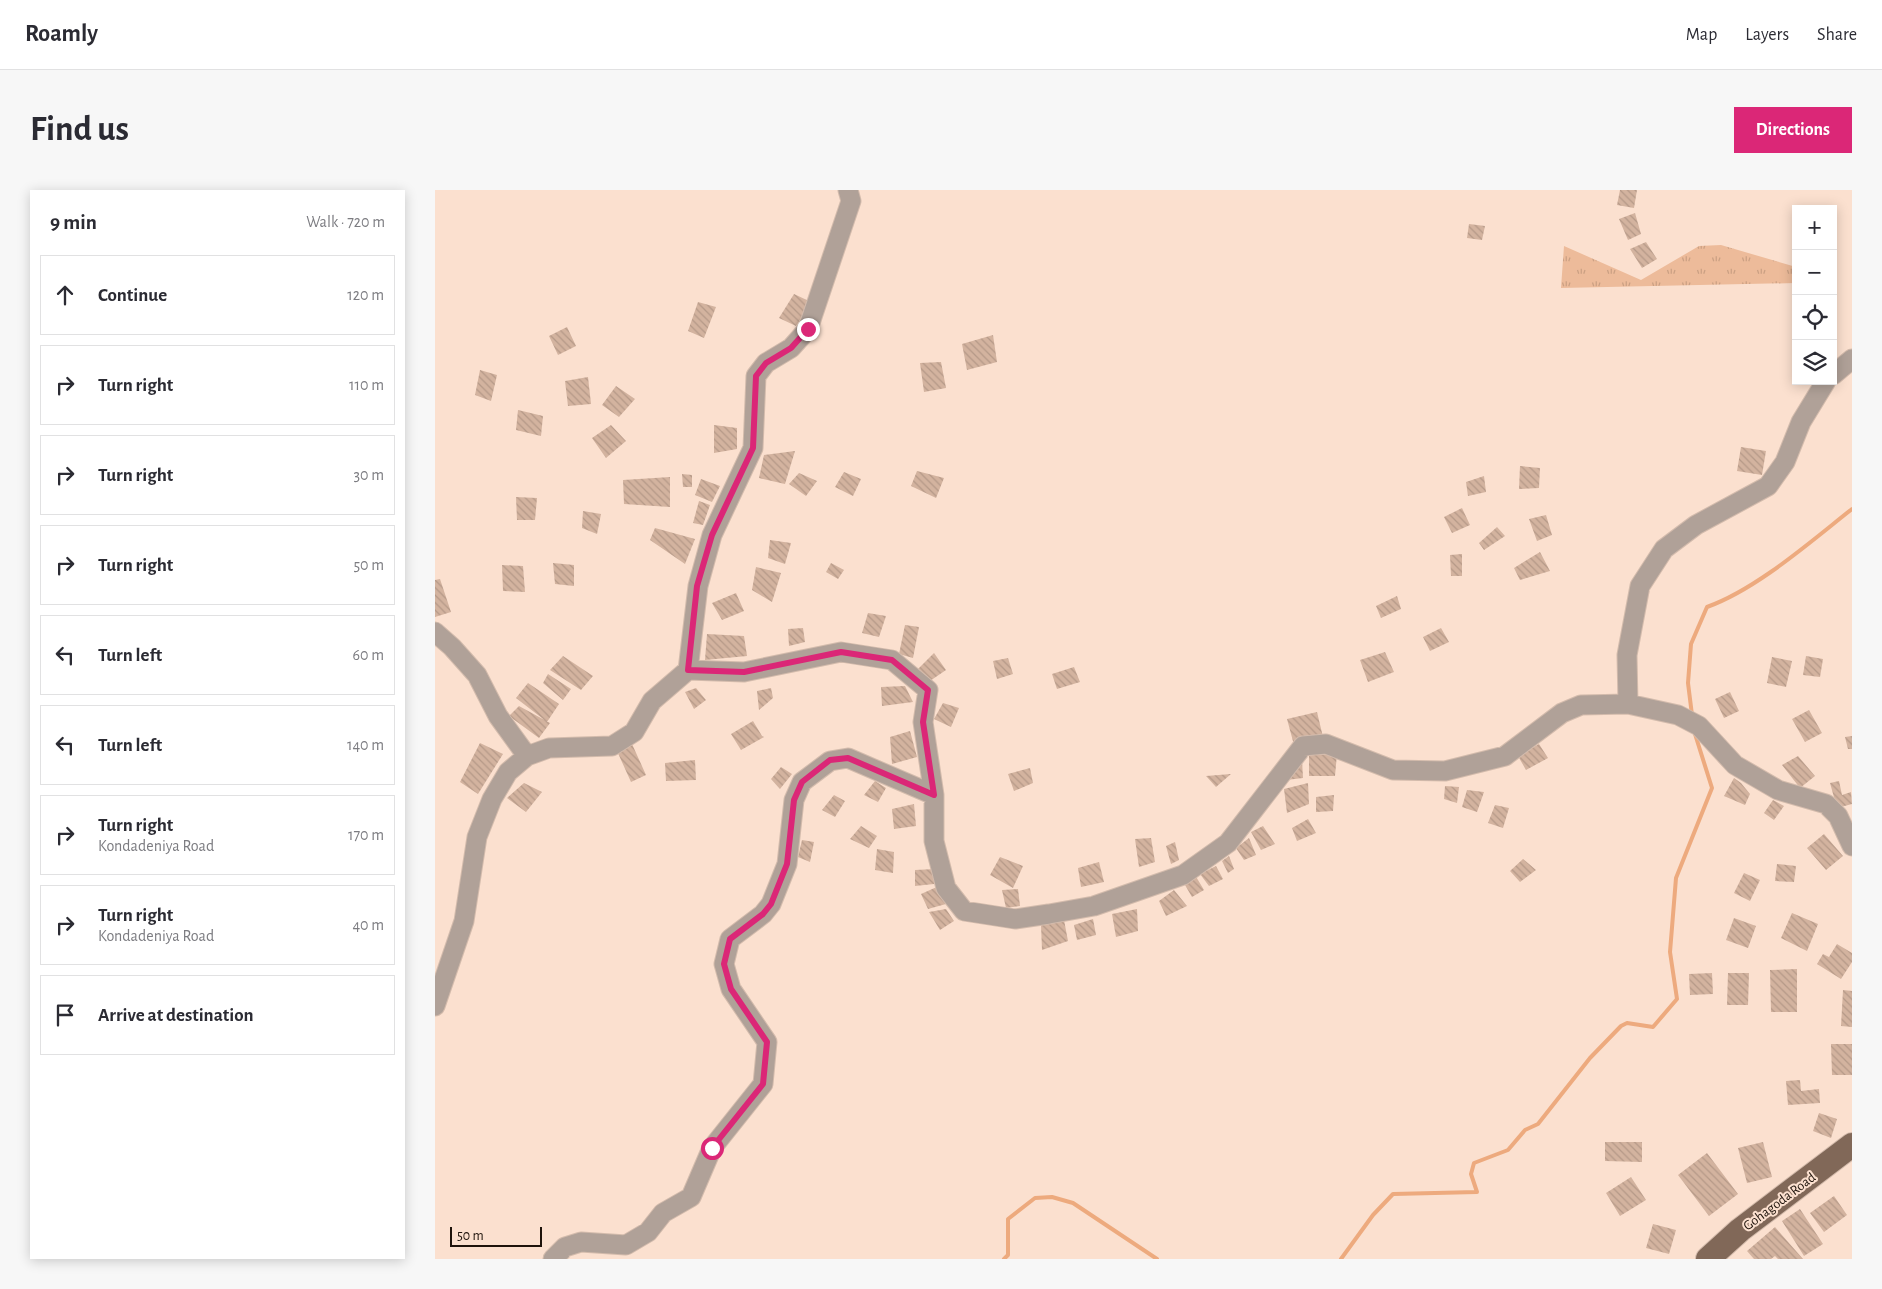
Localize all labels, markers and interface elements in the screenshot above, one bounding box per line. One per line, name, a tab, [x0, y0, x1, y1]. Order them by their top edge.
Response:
text: Roamly	[25, 22, 98, 46]
text: Map	[1686, 26, 1717, 44]
text: Layers	[1745, 26, 1789, 44]
text: Share	[1817, 26, 1857, 44]
button: Directions	[1734, 107, 1852, 153]
text: Find us	[30, 112, 129, 147]
map controls	[1792, 205, 1837, 385]
button: +	[1792, 205, 1837, 250]
text: 9 min	[50, 212, 97, 233]
text: Walk · 720 m	[306, 214, 385, 230]
button: −	[1792, 250, 1837, 295]
icon: ahead	[51, 281, 79, 309]
text: Continue	[98, 286, 167, 305]
text: 120 m	[347, 287, 384, 303]
button: locate	[1792, 295, 1837, 340]
route end	[797, 318, 820, 341]
button: layers	[1792, 340, 1837, 385]
icon: right	[51, 371, 79, 399]
text: Turn right	[98, 376, 173, 395]
text: 110 m	[349, 377, 384, 393]
icon: right	[51, 461, 79, 489]
text: Turn right	[98, 466, 173, 485]
text: 30 m	[354, 467, 384, 483]
icon: right	[51, 551, 79, 579]
text: Turn right	[98, 556, 173, 575]
text: 50 m	[353, 557, 384, 573]
icon: left	[51, 641, 79, 669]
text: Turn left	[98, 646, 162, 665]
text: 60 m	[353, 647, 384, 663]
icon: left	[51, 731, 79, 759]
text: Turn left	[98, 736, 162, 755]
text: 140 m	[347, 737, 384, 753]
text: Turn right	[98, 816, 173, 835]
icon: right	[51, 821, 79, 849]
text: 170 m	[348, 827, 384, 843]
text: Kondadeniya Road	[98, 838, 214, 854]
text: Turn right	[98, 906, 173, 925]
icon: right	[51, 911, 79, 939]
text: 40 m	[352, 917, 384, 933]
text: Kondadeniya Road	[98, 928, 214, 944]
icon: arrive	[51, 1001, 79, 1029]
text: Arrive at destination	[98, 1006, 254, 1025]
route start	[701, 1137, 724, 1160]
street label: Gohagoda Road	[1741, 1170, 1818, 1233]
scale bar	[450, 1224, 543, 1247]
text: 50 m	[457, 1229, 484, 1243]

